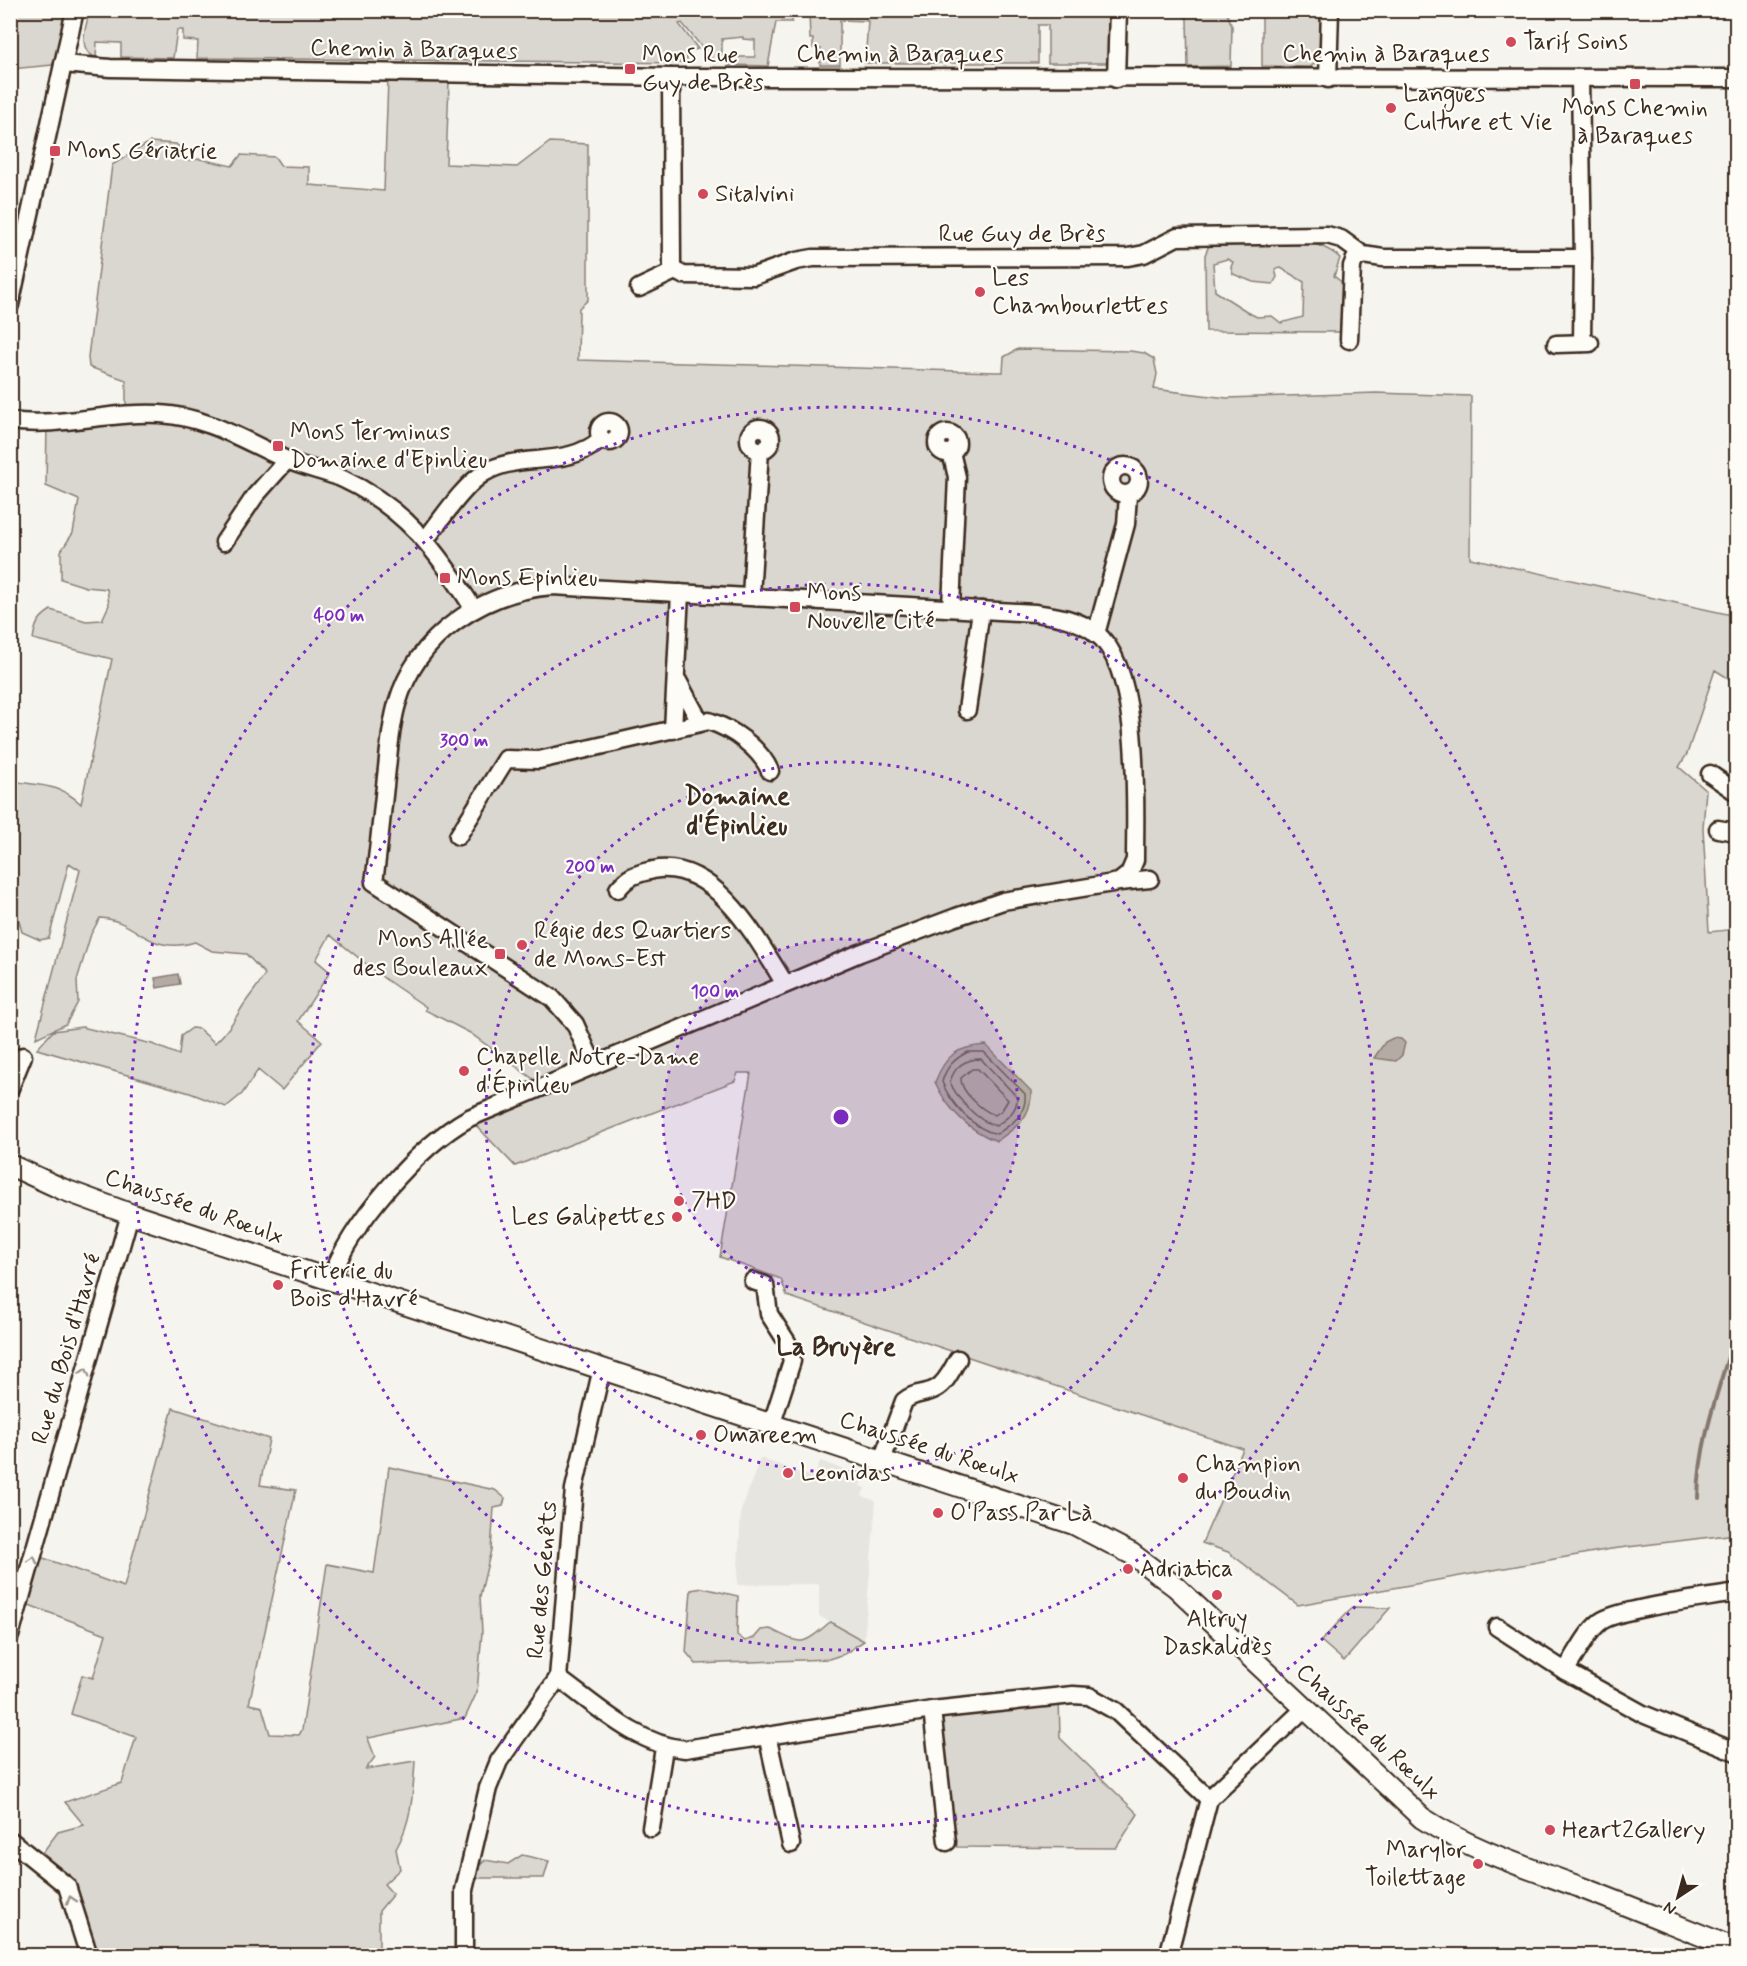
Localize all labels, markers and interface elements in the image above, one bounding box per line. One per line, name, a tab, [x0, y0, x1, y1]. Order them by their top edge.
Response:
place label: Tarif Soins	[1523, 27, 1628, 58]
street label: Chemin à Baraques	[310, 33, 518, 67]
marker: Tarif Soins	[1504, 35, 1518, 49]
street label: Chemin à Baraques	[796, 39, 1004, 70]
street label: Chemin à Baraques	[1282, 39, 1490, 70]
place label: Mons Rue Guy de Brès	[642, 40, 764, 99]
marker: Mons Rue Guy de Brès	[623, 62, 637, 76]
marker: Mons Chemin à Baraques	[1628, 77, 1642, 91]
place label: Langues Culture et Vie	[1403, 79, 1552, 138]
place label: Mons Chemin à Baraques	[1562, 93, 1708, 152]
marker: Langues Culture et Vie	[1384, 101, 1398, 115]
place label: Mons Gériatrie	[67, 136, 218, 167]
marker: Mons Gériatrie	[48, 144, 62, 158]
place label: Sitalvini	[715, 179, 794, 210]
marker: Sitalvini	[696, 187, 710, 201]
street label: Rue Guy de Brès	[938, 219, 1106, 250]
place label: Les Chambourlettes	[992, 263, 1168, 322]
marker: Les Chambourlettes	[973, 285, 987, 299]
place label: Mons Terminus Domaine d'Epinlieu	[290, 417, 487, 476]
marker: Mons Terminus Domaine d'Epinlieu	[271, 439, 285, 453]
place label: Mons Epinlieu	[457, 563, 598, 594]
marker: Mons Epinlieu	[438, 571, 452, 585]
place label: Mons Nouvelle Cité	[807, 578, 935, 637]
marker: Mons Nouvelle Cité	[788, 600, 802, 614]
text: 400 m	[314, 604, 364, 628]
text: 300 m	[440, 729, 488, 753]
district label: Domaine d'Épinlieu	[684, 780, 790, 844]
text: 200 m	[565, 855, 615, 879]
place label: Régie des Quartiers de Mons-Est	[534, 916, 732, 975]
place label: Mons Allée des Bouleaux	[353, 925, 488, 984]
marker: Régie des Quartiers de Mons-Est	[515, 938, 529, 952]
marker: Mons Allée des Bouleaux	[493, 947, 507, 961]
text: 100 m	[691, 980, 739, 1004]
place label: Chapelle Notre-Dame d'Épinlieu	[476, 1042, 699, 1101]
marker: Chapelle Notre-Dame d'Épinlieu	[457, 1064, 471, 1078]
centre of rings	[831, 1107, 851, 1127]
street label: Chaussée du Rœulx	[100, 1162, 288, 1252]
place label: 7HD	[691, 1186, 737, 1217]
marker: 7HD	[672, 1194, 686, 1208]
place label: Les Galipettes	[511, 1202, 665, 1233]
marker: Les Galipettes	[670, 1210, 684, 1224]
street label: Rue du Bois d'Havré	[25, 1250, 109, 1448]
place label: Friterie du Bois d'Havré	[290, 1256, 418, 1315]
marker: Friterie du Bois d'Havré	[271, 1278, 285, 1292]
district label: La Bruyère	[776, 1331, 896, 1365]
one-way arrow	[78, 1367, 90, 1378]
street label: Chaussée du Rœulx	[835, 1404, 1023, 1492]
place label: Omareem	[713, 1420, 817, 1451]
marker: Omareem	[694, 1428, 708, 1442]
place label: Champion du Boudin	[1195, 1449, 1301, 1508]
place label: Leonidas	[800, 1458, 891, 1489]
marker: Leonidas	[781, 1466, 795, 1480]
marker: Champion du Boudin	[1176, 1471, 1190, 1485]
place label: O'Pass Par Là	[950, 1498, 1093, 1529]
street label: Rue des Genêts	[521, 1499, 565, 1660]
marker: O'Pass Par Là	[931, 1506, 945, 1520]
place label: Adriatica	[1140, 1554, 1233, 1585]
one-way arrow	[26, 1555, 38, 1566]
marker: Adriatica	[1121, 1562, 1135, 1576]
marker: Altruy Daskalidès	[1210, 1588, 1224, 1602]
place label: Altruy Daskalidès	[1162, 1604, 1272, 1663]
street label: Chaussée du Rœulx	[1289, 1657, 1447, 1807]
place label: Heart2Gallery	[1562, 1815, 1706, 1846]
marker: Heart2Gallery	[1543, 1823, 1557, 1837]
place label: Marylor Toilettage	[1365, 1835, 1466, 1894]
marker: Marylor Toilettage	[1471, 1857, 1485, 1871]
north arrow	[1648, 1867, 1708, 1927]
one-way arrow	[66, 1895, 78, 1906]
text: N	[1660, 1896, 1681, 1920]

